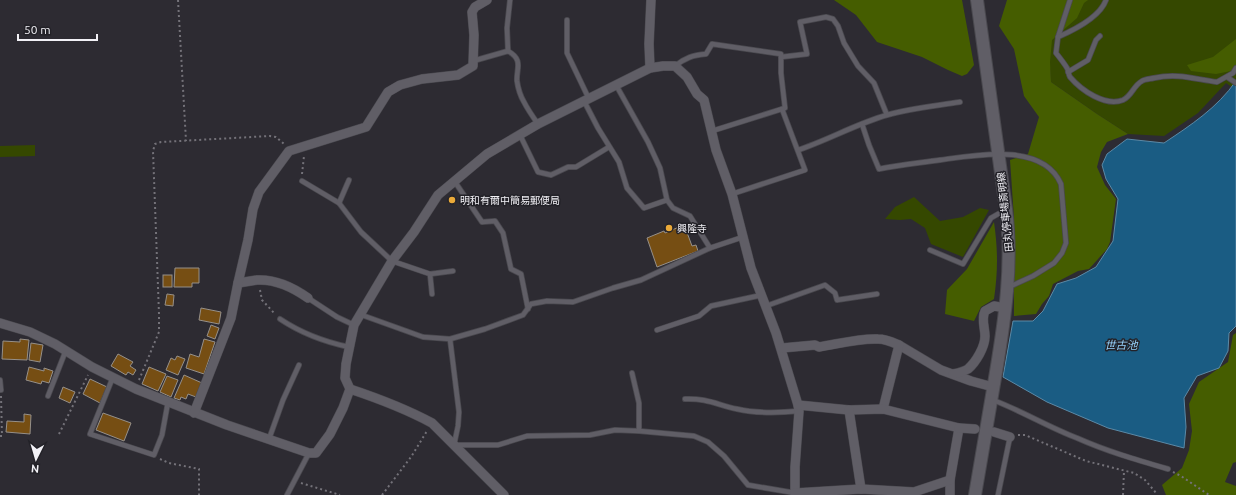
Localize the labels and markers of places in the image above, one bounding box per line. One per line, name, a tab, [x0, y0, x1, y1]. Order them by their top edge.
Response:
marker: 明和有爾中簡易郵便局	[447, 195, 457, 205]
place label: 明和有爾中簡易郵便局	[460, 195, 560, 206]
marker: 興隆寺	[664, 223, 674, 233]
place label: 興隆寺	[677, 223, 707, 234]

